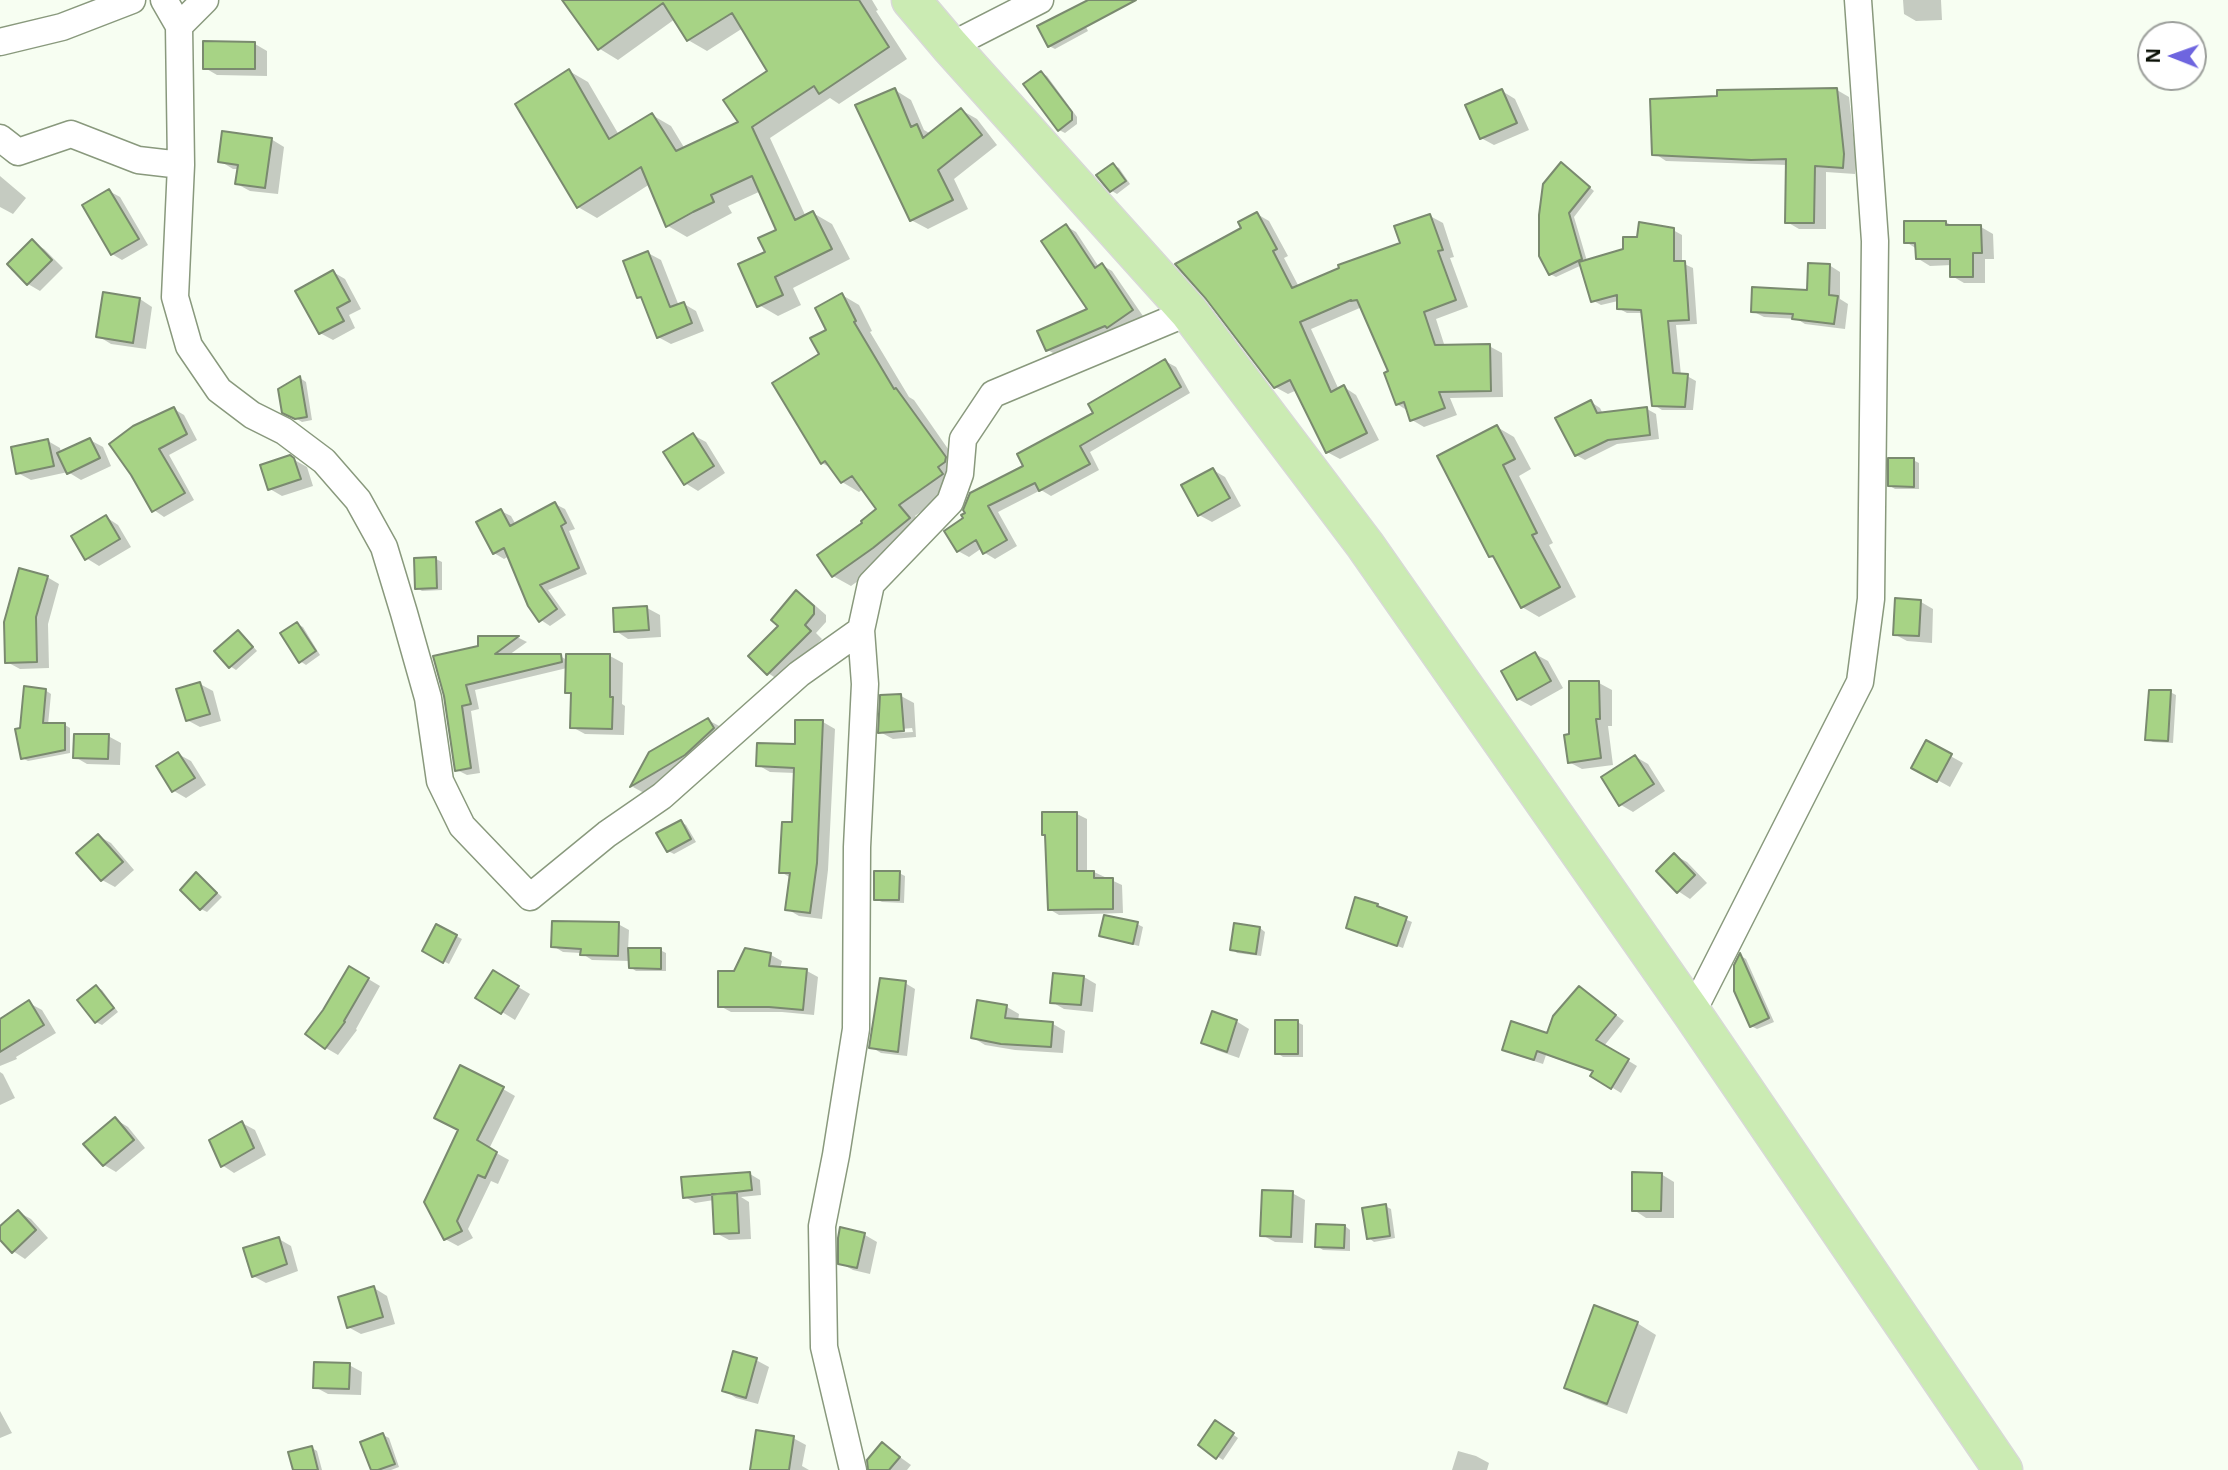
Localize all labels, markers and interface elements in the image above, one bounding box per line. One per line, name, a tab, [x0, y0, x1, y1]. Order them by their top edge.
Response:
north arrow	[2137, 21, 2207, 91]
text: N	[2140, 48, 2166, 64]

